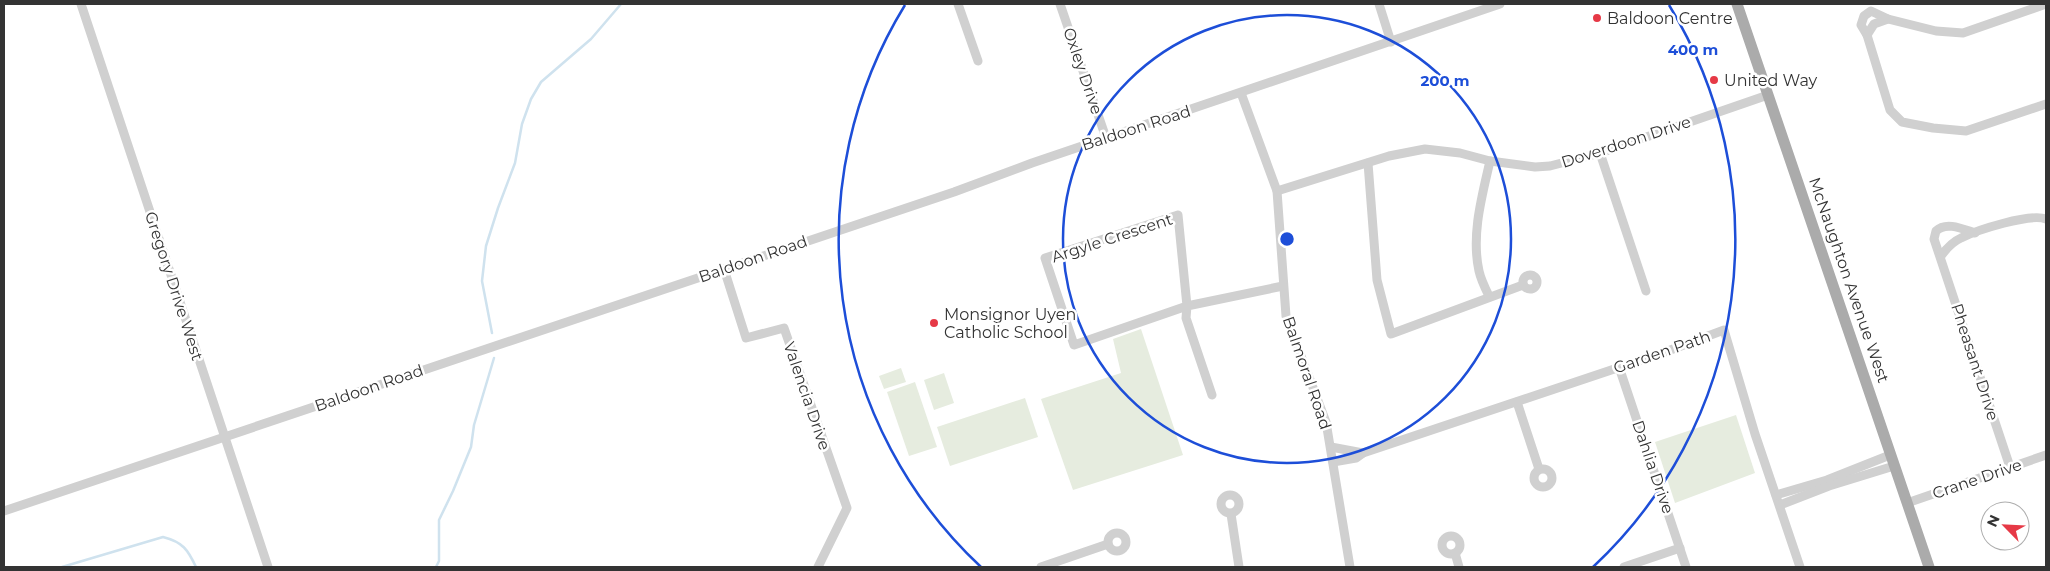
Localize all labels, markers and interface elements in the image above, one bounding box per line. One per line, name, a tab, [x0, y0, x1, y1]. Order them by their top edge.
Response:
place label: Baldoon Centre	[1607, 9, 1733, 28]
marker: Baldoon Centre	[1591, 12, 1603, 24]
street label: Oxley Drive	[1059, 25, 1107, 117]
text: 400 m	[1668, 40, 1718, 59]
text: 200 m	[1420, 71, 1470, 90]
place label: United Way	[1724, 71, 1818, 90]
marker: United Way	[1708, 74, 1720, 86]
street label: Baldoon Road	[1079, 101, 1193, 155]
street label: Doverdoon Drive	[1559, 112, 1693, 172]
street label: McNaughton Avenue West	[1805, 175, 1893, 386]
street label: Gregory Drive West	[141, 209, 207, 363]
street label: Argyle Crescent	[1049, 209, 1175, 267]
centre of rings	[1278, 230, 1296, 248]
street label: Baldoon Road	[696, 232, 810, 286]
street label: Pheasant Drive	[1947, 301, 2003, 423]
place label: Monsignor Uyen Catholic School	[944, 305, 1076, 342]
street label: Balmoral Road	[1279, 314, 1335, 432]
marker: Monsignor Uyen Catholic School	[928, 317, 940, 329]
street label: Garden Path	[1611, 326, 1713, 378]
street label: Valencia Drive	[780, 339, 834, 453]
street label: Baldoon Road	[312, 361, 426, 415]
street label: Dahlia Drive	[1628, 418, 1678, 516]
street label: Crane Drive	[1930, 455, 2024, 503]
north arrow	[1980, 501, 2030, 551]
text: N	[1983, 512, 2004, 530]

